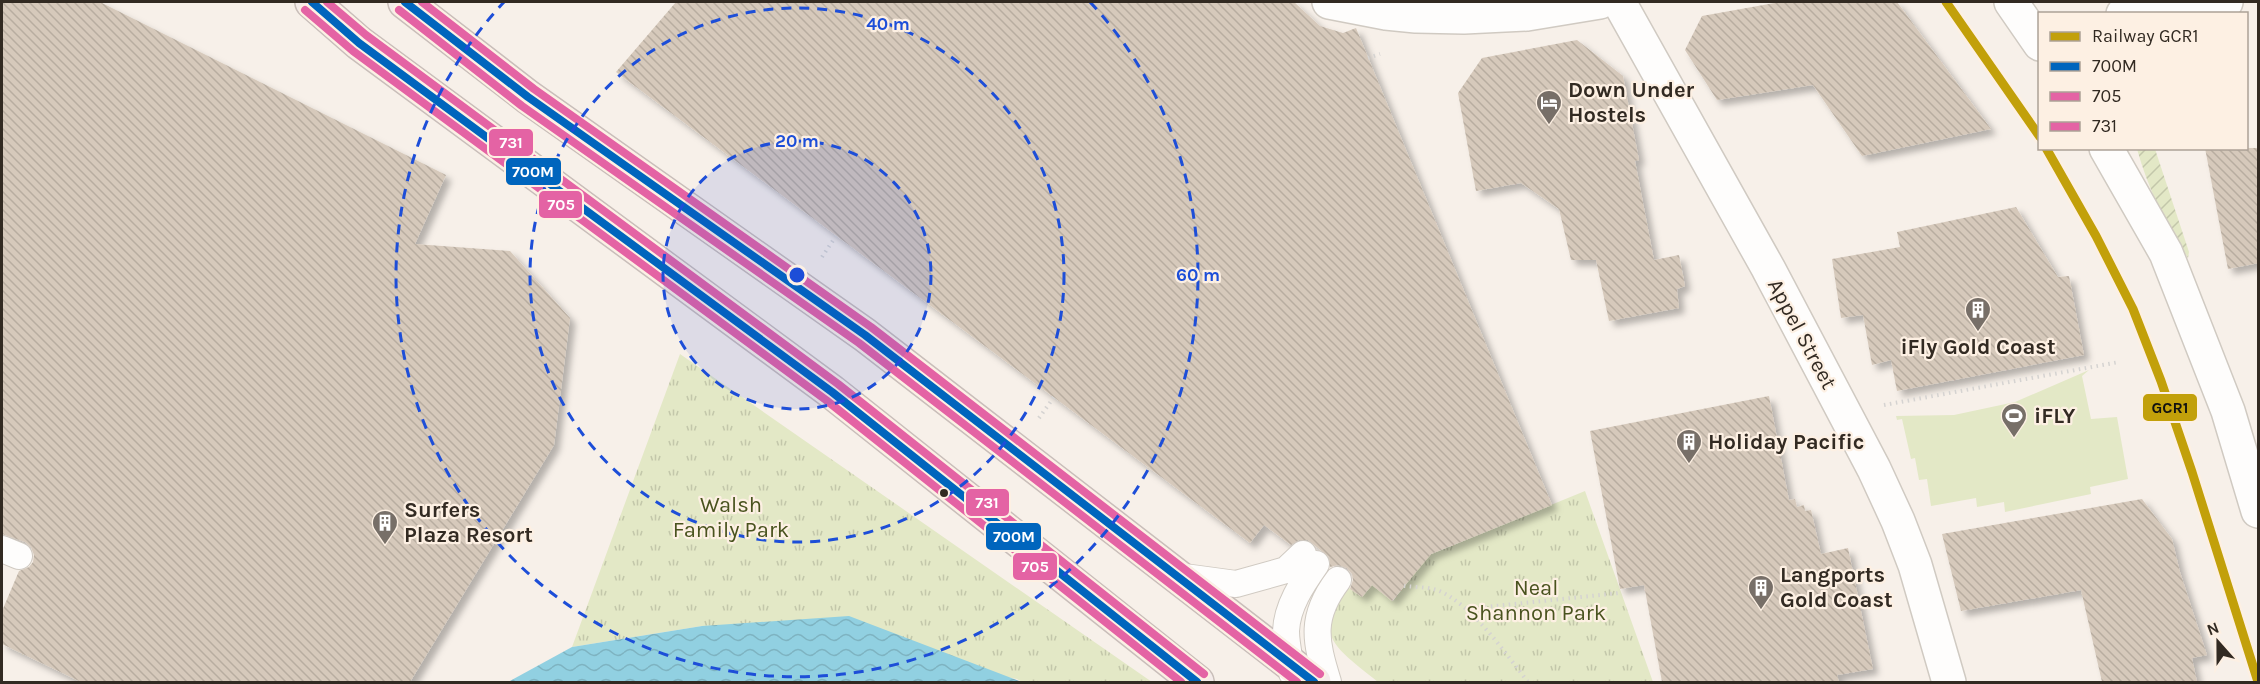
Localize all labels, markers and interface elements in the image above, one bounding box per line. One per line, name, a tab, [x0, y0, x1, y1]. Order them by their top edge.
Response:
legend	[2038, 12, 2248, 150]
text: 40 m	[866, 13, 910, 35]
text: Railway GCR1	[2092, 25, 2199, 47]
text: 700M	[2092, 55, 2137, 77]
place label: Down Under Hostels	[1568, 77, 1695, 128]
text: 705	[2092, 85, 2121, 107]
hotel icon: Down Under Hostels	[1534, 88, 1564, 126]
text: 731	[2092, 115, 2117, 137]
line badge: 731	[488, 128, 534, 157]
text: 20 m	[775, 130, 819, 152]
text: 731	[499, 133, 523, 152]
line badge: 700M	[505, 157, 562, 186]
text: 700M	[512, 162, 554, 181]
line badge: 705	[538, 190, 583, 219]
text: 705	[547, 195, 575, 214]
text: 60 m	[1176, 264, 1220, 286]
centre of rings	[787, 265, 807, 285]
street label: Appel Street	[1762, 274, 1842, 394]
building icon: iFly Gold Coast	[1963, 295, 1993, 333]
place label: iFly Gold Coast	[1900, 334, 2056, 360]
line badge: GCR1	[2142, 393, 2198, 422]
text: GCR1	[2152, 398, 2188, 417]
sports icon: iFLY	[1999, 401, 2029, 439]
place label: iFLY	[2034, 403, 2075, 429]
building icon: Holiday Pacific	[1674, 427, 1704, 465]
place label: Holiday Pacific	[1708, 429, 1864, 455]
unlabelled marker	[938, 487, 950, 499]
line badge: 731	[965, 488, 1010, 517]
park label: Walsh Family Park	[673, 492, 789, 543]
text: 731	[975, 493, 999, 512]
place label: Surfers Plaza Resort	[404, 497, 533, 548]
building icon: Surfers Plaza Resort	[370, 508, 400, 546]
line badge: 700M	[985, 522, 1042, 551]
text: 700M	[993, 527, 1035, 546]
line badge: 705	[1012, 552, 1058, 581]
text: 705	[1021, 557, 1049, 576]
place label: Langports Gold Coast	[1780, 562, 1893, 613]
building icon: Langports Gold Coast	[1746, 573, 1776, 611]
park label: Neal Shannon Park	[1466, 575, 1606, 626]
north arrow	[2188, 612, 2248, 672]
text: N	[2204, 618, 2222, 639]

